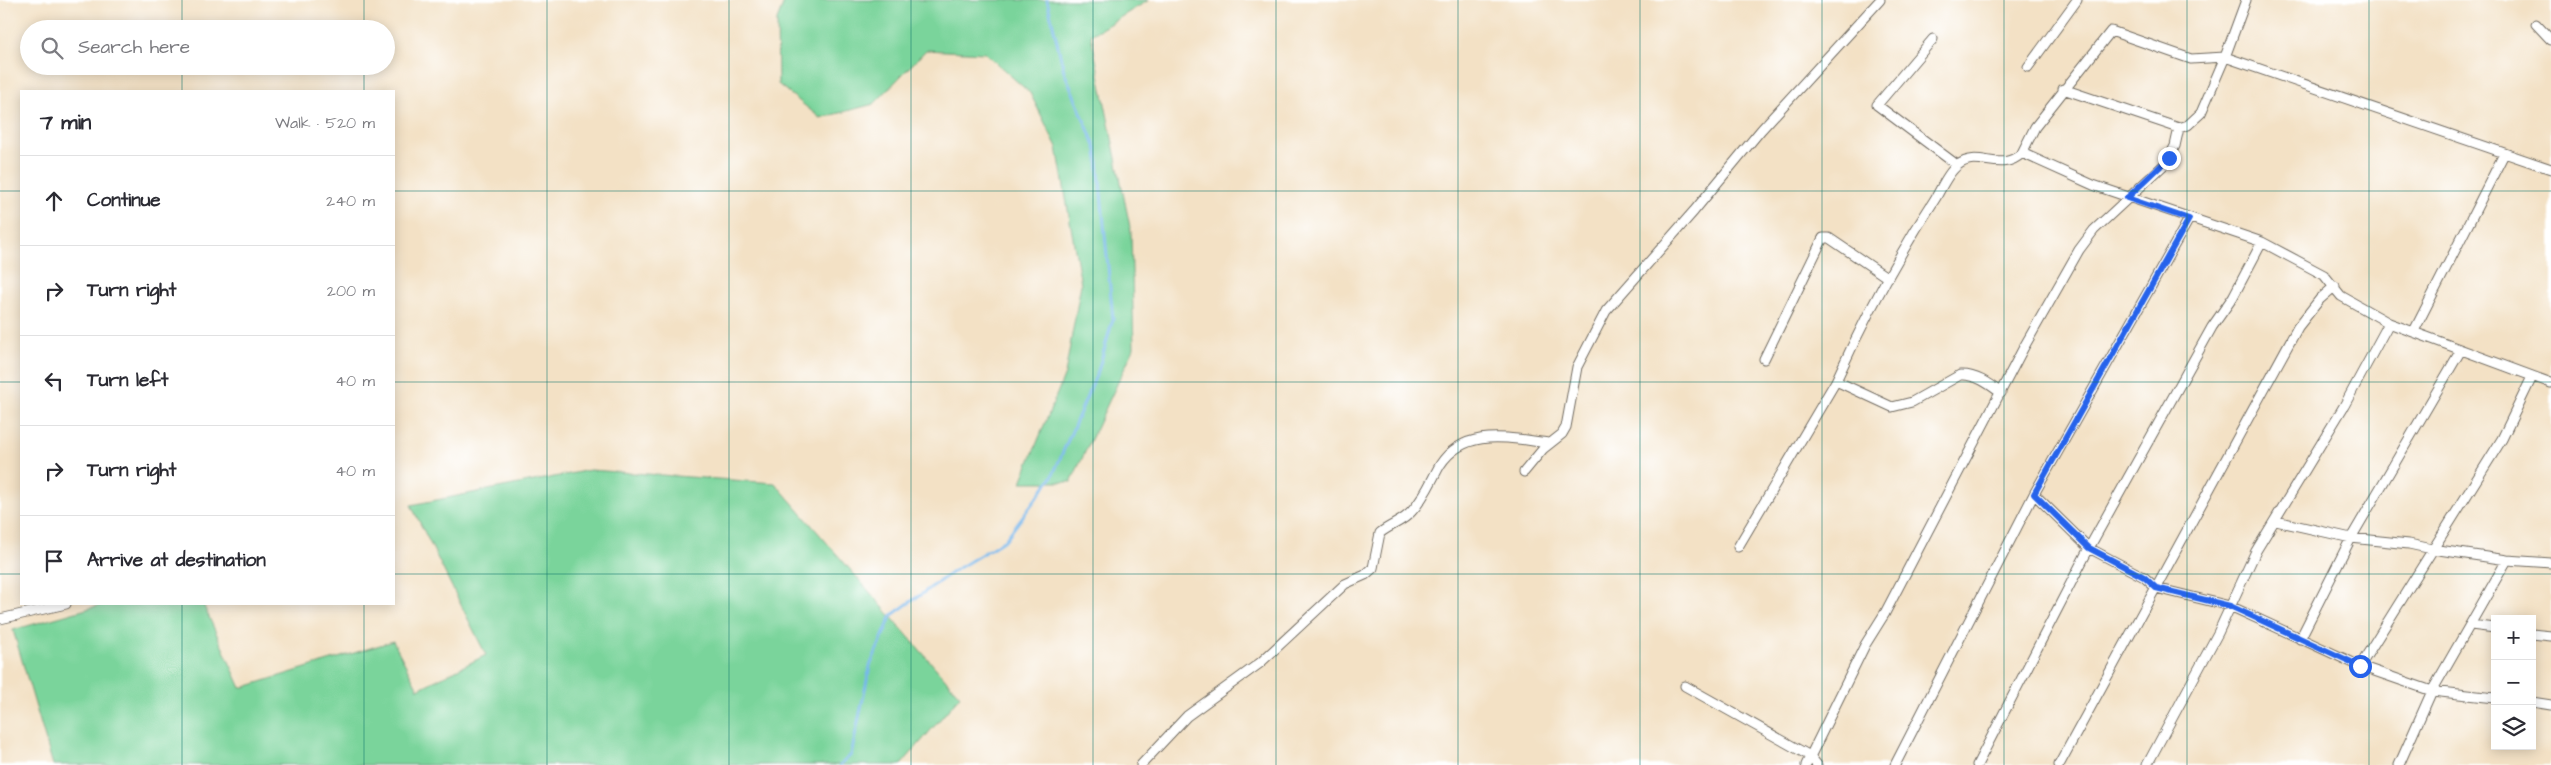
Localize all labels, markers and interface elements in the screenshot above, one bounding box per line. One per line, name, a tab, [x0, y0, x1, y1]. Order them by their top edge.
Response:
search box	[20, 20, 395, 75]
icon: search	[38, 34, 66, 62]
text: Search here	[78, 34, 190, 61]
text: 7 min	[40, 108, 91, 137]
text: Walk · 520 m	[275, 112, 375, 134]
route end	[2158, 147, 2181, 170]
icon: ahead	[40, 187, 68, 215]
text: Continue	[87, 187, 161, 214]
text: 240 m	[326, 190, 375, 212]
icon: right	[40, 277, 68, 305]
text: Turn right	[87, 277, 176, 304]
text: 200 m	[327, 280, 375, 302]
icon: left	[40, 367, 68, 395]
text: Turn left	[87, 367, 168, 394]
text: 40 m	[335, 370, 375, 392]
icon: right	[40, 457, 68, 485]
text: Turn right	[87, 457, 176, 484]
text: 40 m	[335, 460, 375, 482]
icon: arrive	[40, 547, 68, 575]
text: Arrive at destination	[87, 547, 266, 574]
map controls	[2491, 615, 2536, 750]
button: +	[2491, 615, 2536, 660]
route start	[2349, 655, 2372, 678]
button: −	[2491, 660, 2536, 705]
button: layers	[2491, 705, 2536, 750]

